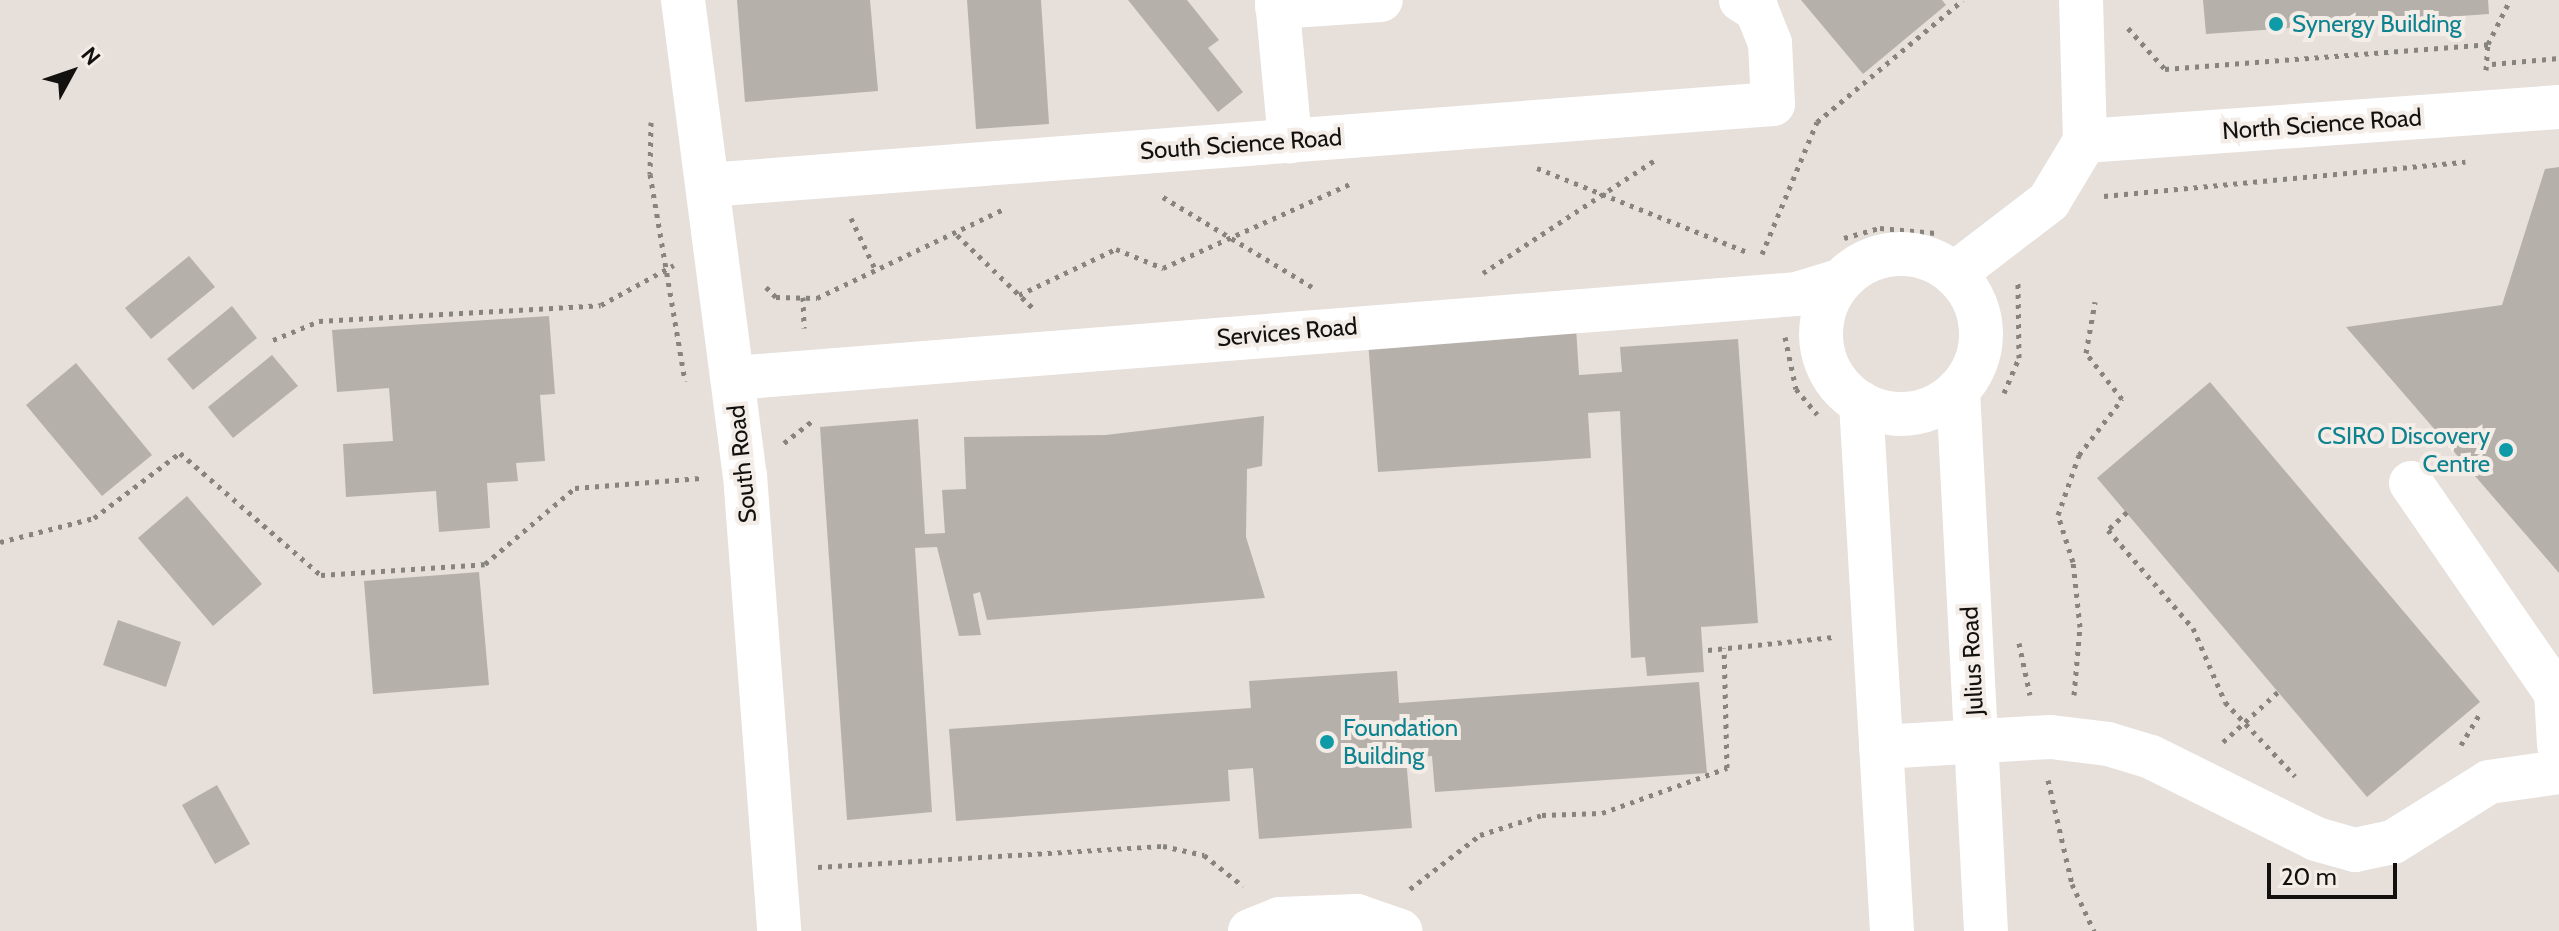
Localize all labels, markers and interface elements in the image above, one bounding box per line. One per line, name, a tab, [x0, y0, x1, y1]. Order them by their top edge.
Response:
place label: Synergy Building	[2292, 10, 2462, 38]
marker: Synergy Building	[2267, 15, 2285, 33]
north arrow	[32, 32, 112, 112]
text: N	[75, 42, 106, 71]
street label: North Science Road	[2221, 103, 2423, 145]
street label: South Science Road	[1139, 123, 1343, 165]
street label: Services Road	[1215, 312, 1359, 352]
street label: South Road	[721, 404, 763, 524]
place label: CSIRO Discovery Centre	[2317, 422, 2490, 478]
marker: CSIRO Discovery Centre	[2497, 441, 2515, 459]
street label: Julius Road	[1955, 606, 1989, 716]
place label: Foundation Building	[1343, 714, 1458, 770]
marker: Foundation Building	[1318, 733, 1336, 751]
scale bar	[2271, 847, 2401, 897]
text: 20 m	[2281, 862, 2337, 891]

